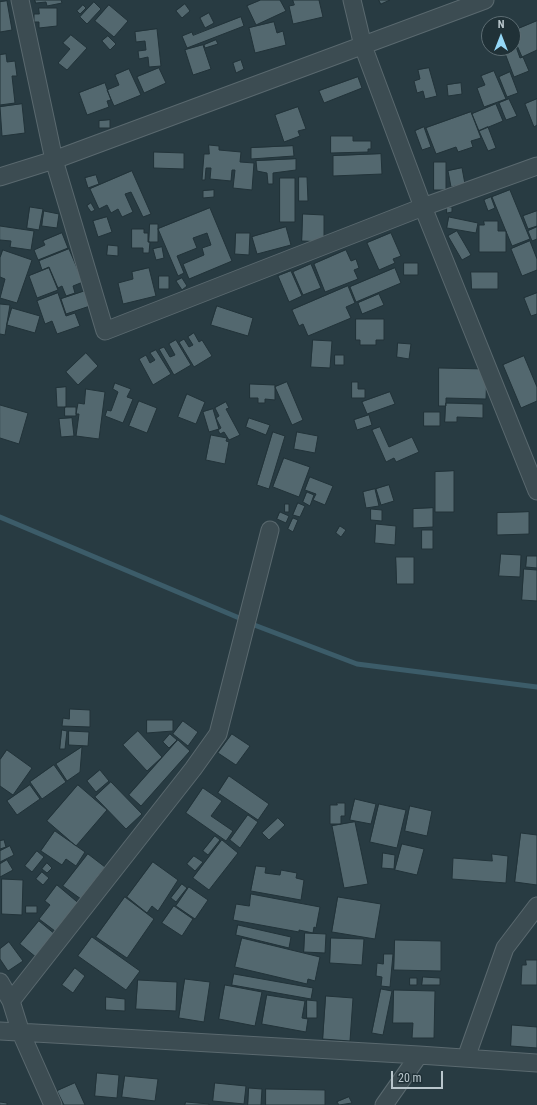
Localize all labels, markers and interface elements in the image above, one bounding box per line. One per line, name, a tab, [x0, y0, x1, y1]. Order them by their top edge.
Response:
north arrow	[481, 16, 521, 56]
text: N	[498, 18, 504, 31]
scale bar	[393, 1063, 445, 1089]
text: 20 m	[398, 1071, 422, 1085]

